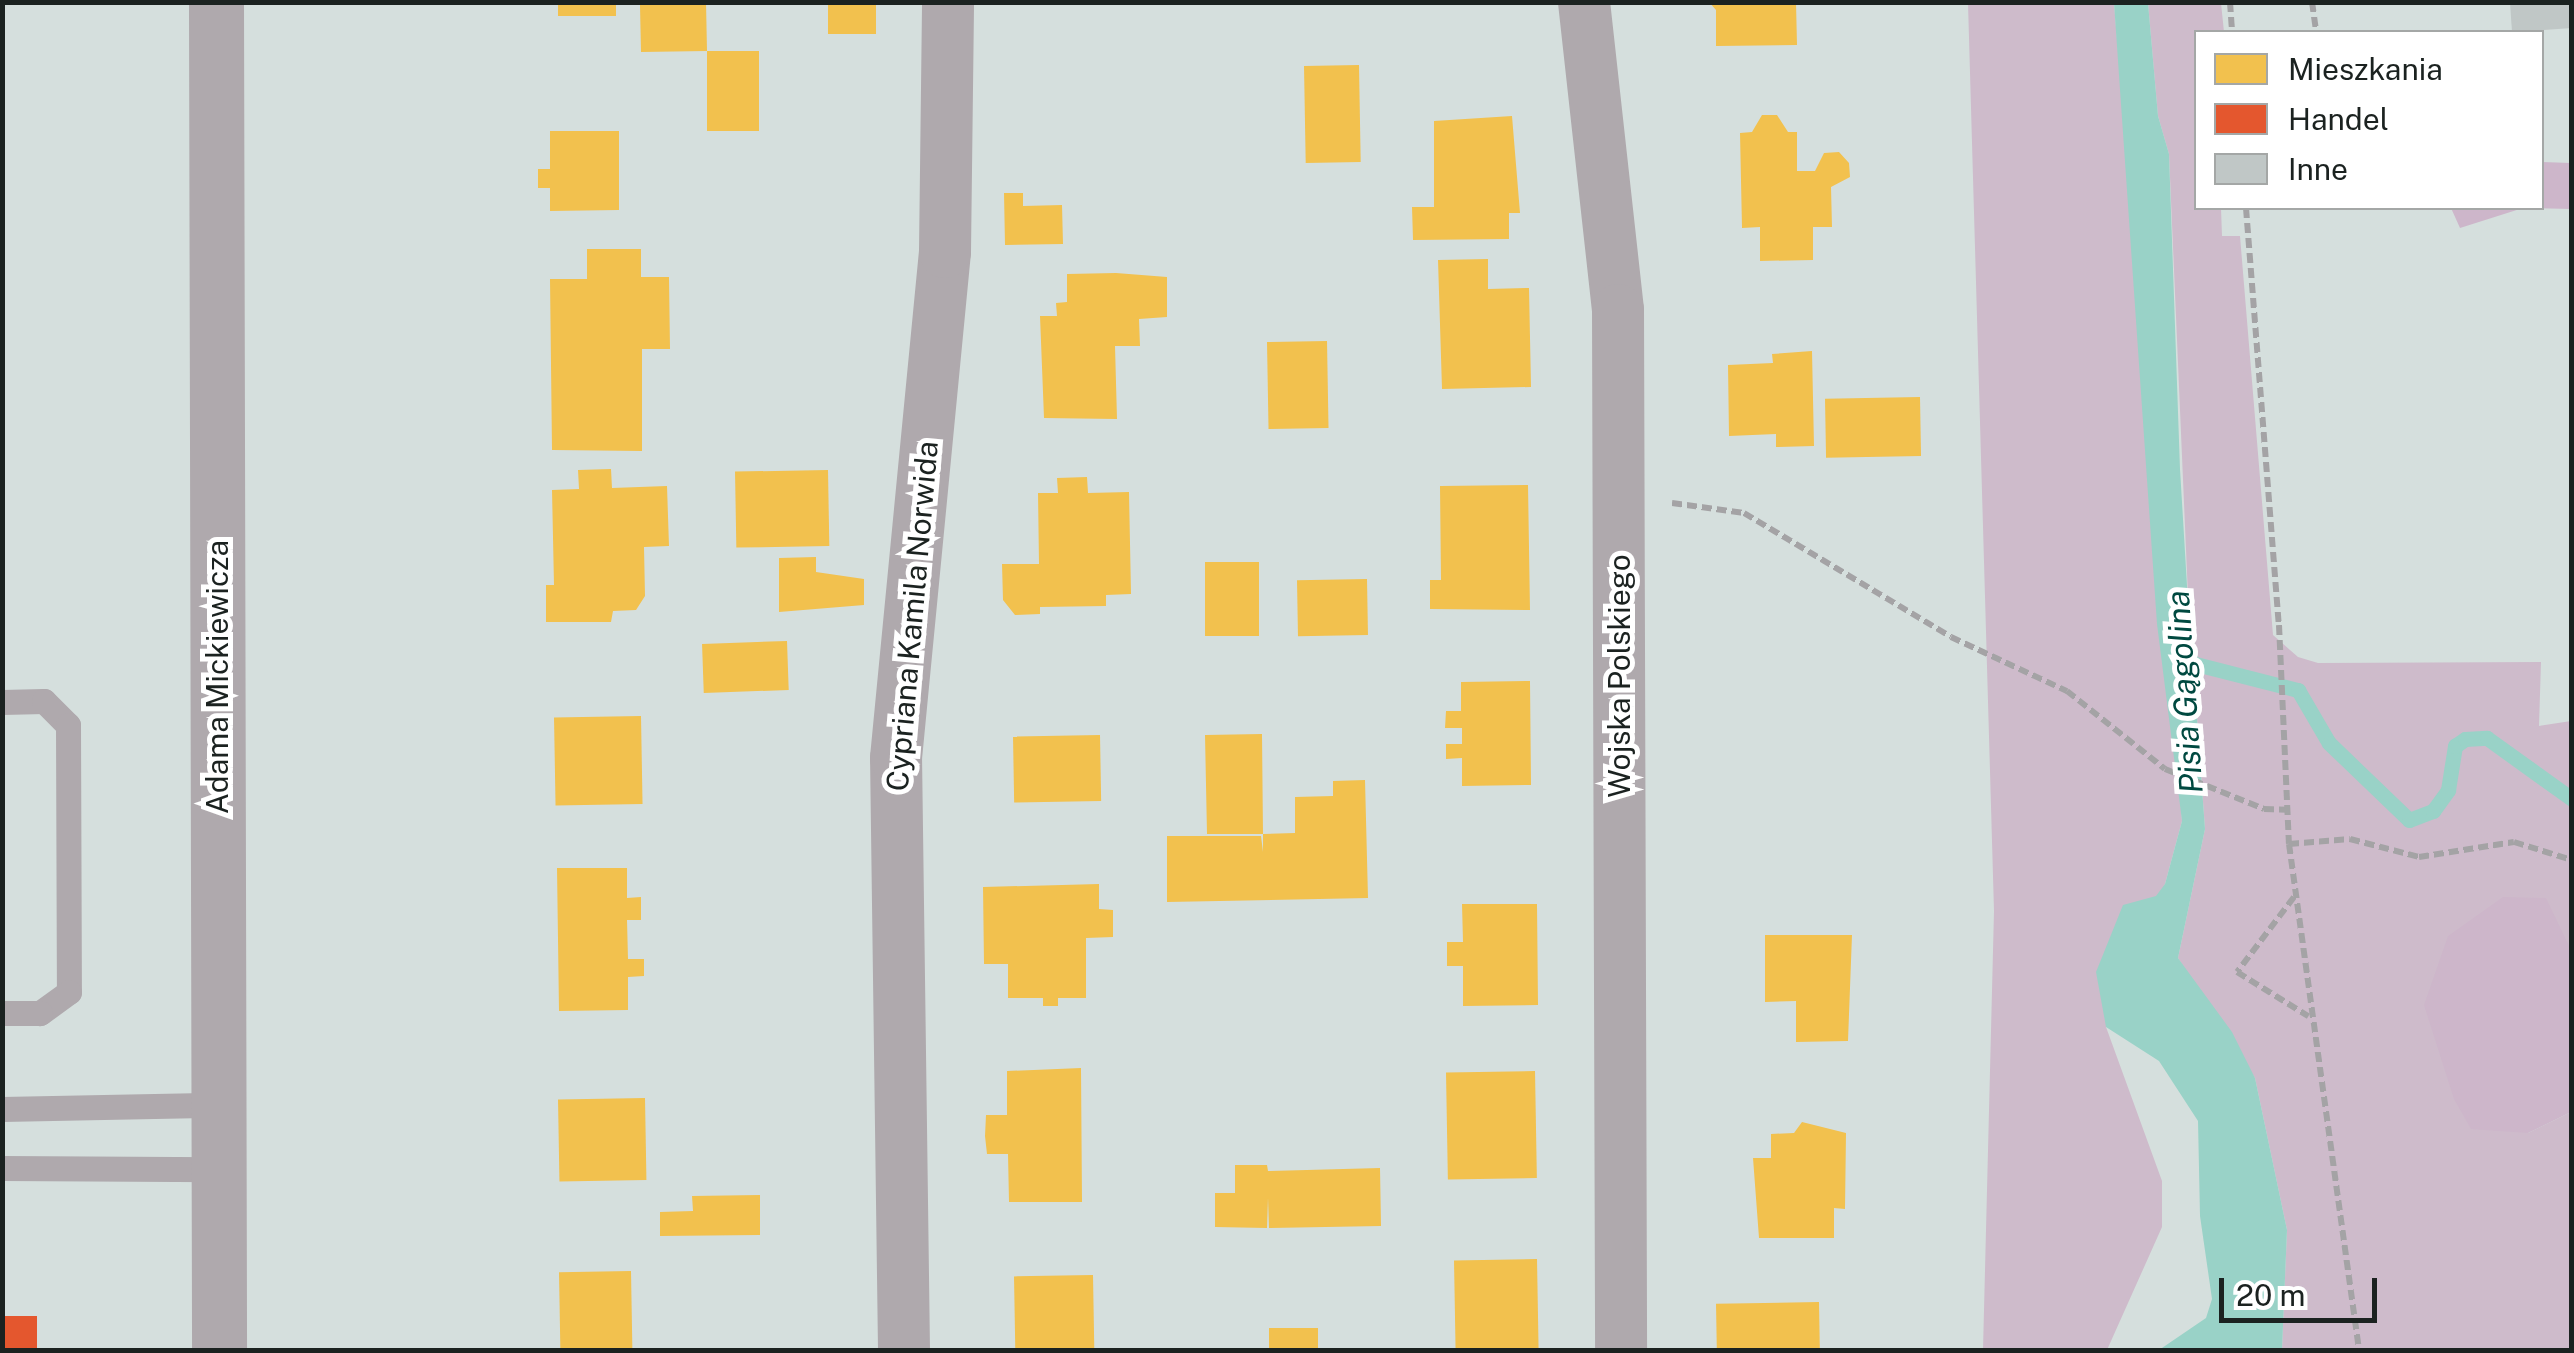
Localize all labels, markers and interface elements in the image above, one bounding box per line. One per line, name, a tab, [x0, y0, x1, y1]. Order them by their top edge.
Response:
legend	[2194, 30, 2544, 210]
text: Mieszkania	[2288, 51, 2443, 87]
text: Handel	[2288, 101, 2389, 137]
text: Inne	[2288, 151, 2348, 187]
street label: Cypriana Kamila Norwida	[879, 439, 945, 793]
street label: Adama Mickiewicza	[199, 540, 235, 814]
street label: Wojska Polskiego	[1601, 554, 1637, 798]
water label: Pisia Gągolina	[2159, 589, 2211, 795]
scale bar	[2224, 1258, 2382, 1320]
text: 20 m	[2236, 1277, 2305, 1313]

